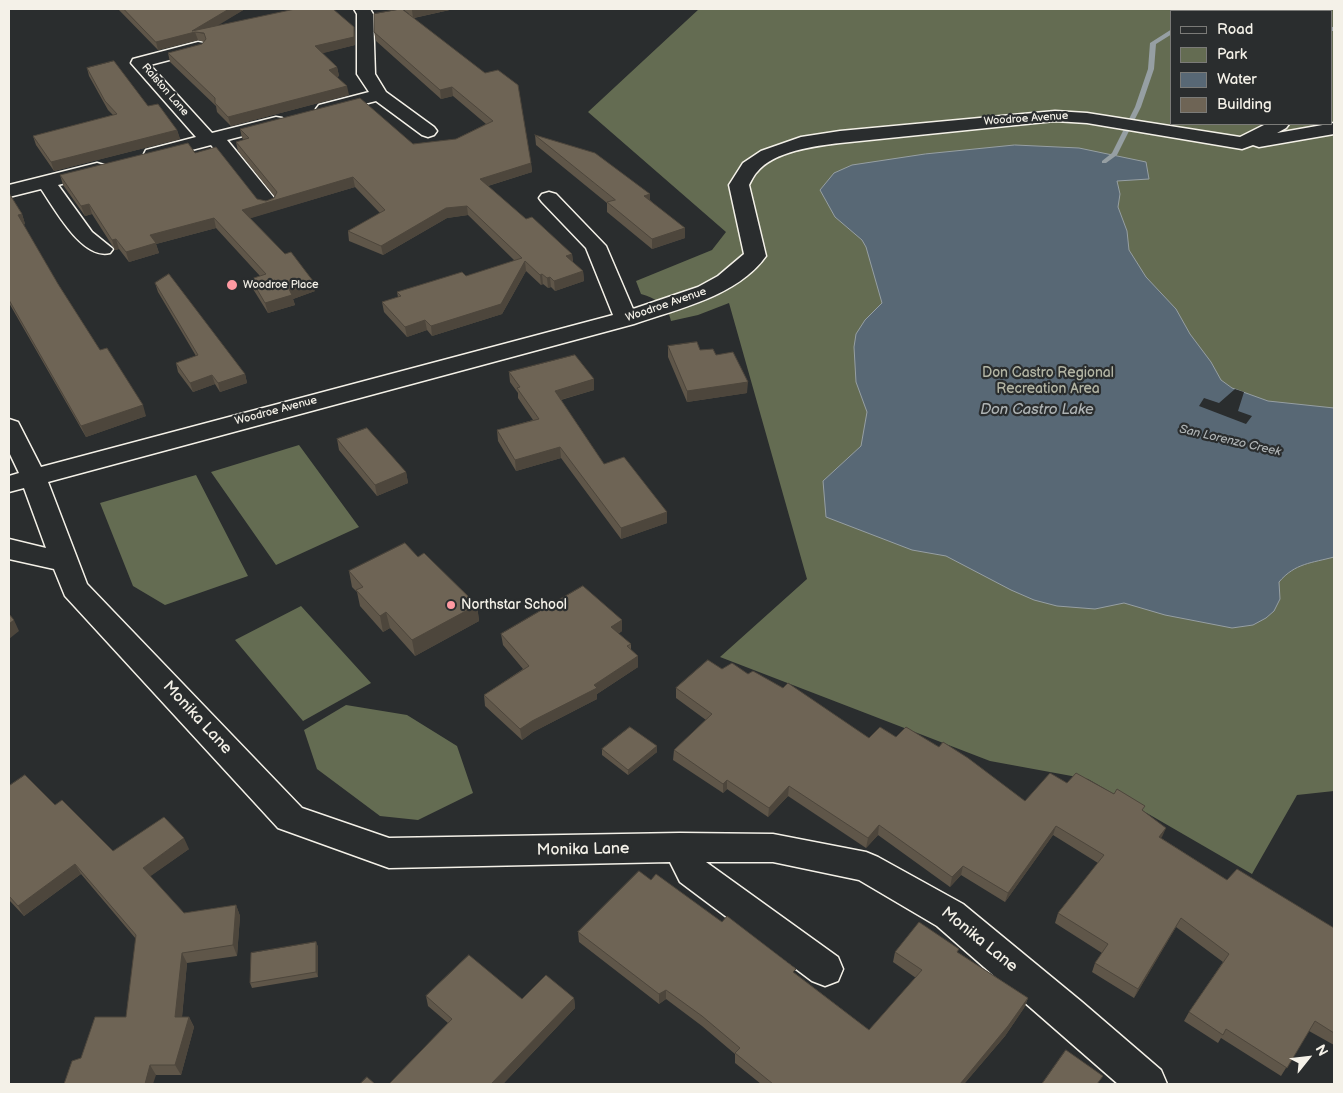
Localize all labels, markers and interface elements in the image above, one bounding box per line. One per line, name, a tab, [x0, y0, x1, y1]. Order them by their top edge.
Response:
legend	[1170, 10, 1333, 125]
text: Road	[1217, 20, 1253, 39]
text: Park	[1217, 45, 1247, 64]
street label: Ralston Lane	[139, 61, 191, 119]
text: Water	[1217, 70, 1257, 89]
text: Building	[1217, 95, 1272, 114]
street label: Woodroe Avenue	[983, 109, 1069, 129]
marker: Woodroe Place	[225, 278, 239, 292]
place label: Woodroe Place	[243, 278, 319, 292]
street label: Woodroe Avenue	[624, 285, 708, 325]
park label: Don Castro Regional Recreation Area	[982, 365, 1114, 398]
street label: Woodroe Avenue	[233, 394, 319, 428]
water label: Don Castro Lake	[980, 401, 1094, 419]
water label: San Lorenzo Creek	[1178, 422, 1282, 460]
place label: Northstar School	[461, 597, 567, 613]
marker: Northstar School	[445, 599, 457, 611]
street label: Monika Lane	[158, 677, 236, 759]
street label: Monika Lane	[536, 840, 630, 860]
street label: Monika Lane	[937, 903, 1021, 977]
north arrow	[1283, 1033, 1333, 1083]
text: N	[1312, 1042, 1332, 1059]

